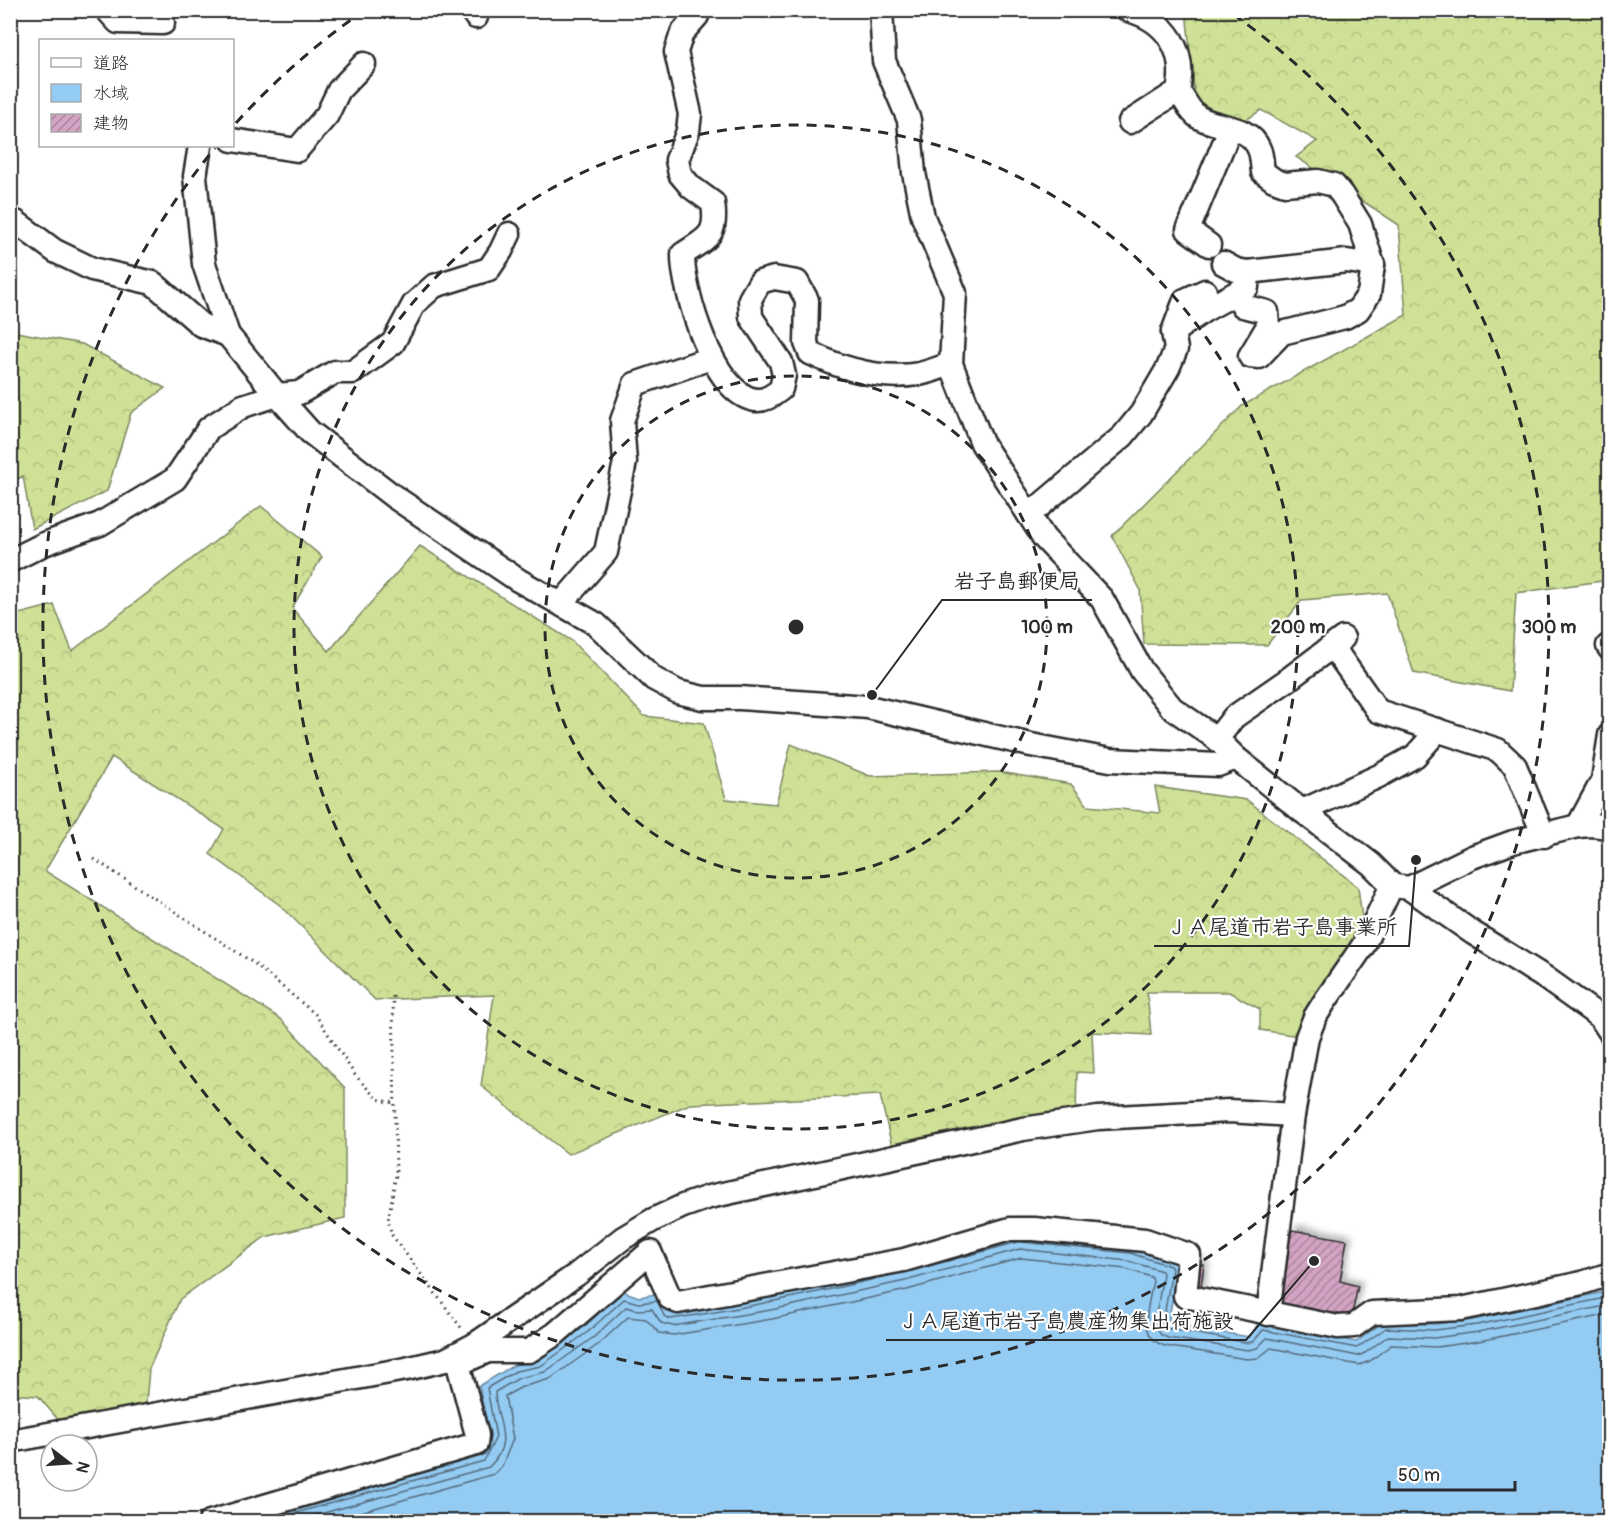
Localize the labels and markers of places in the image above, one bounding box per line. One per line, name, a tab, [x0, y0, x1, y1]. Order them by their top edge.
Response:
callout: 岩子島郵便局	[942, 561, 1092, 600]
centre of rings	[786, 617, 806, 637]
callout: ＪＡ尾道市岩子島事業所	[1154, 907, 1409, 946]
callout: ＪＡ尾道市岩子島農産物集出荷施設	[886, 1301, 1246, 1340]

